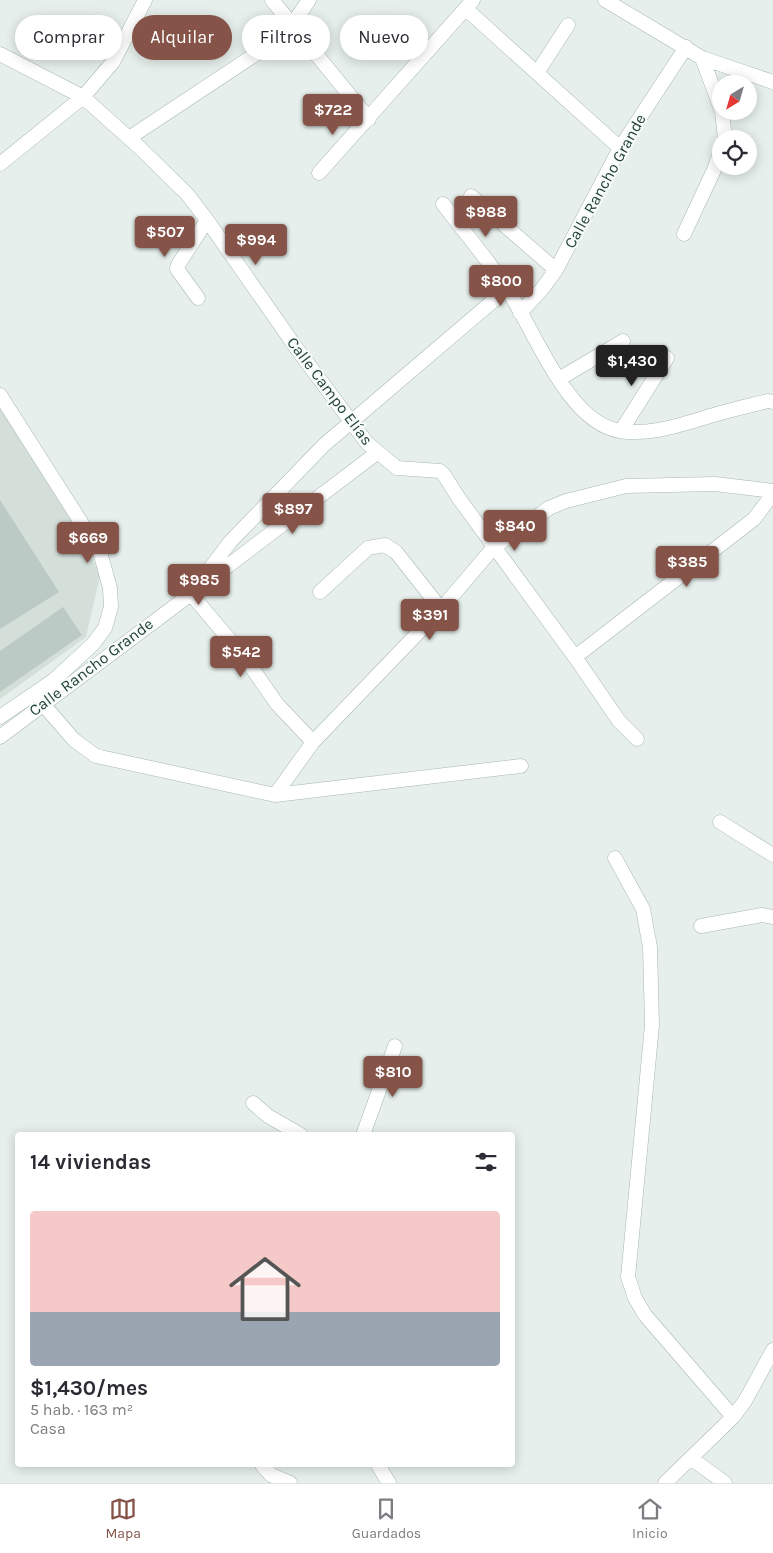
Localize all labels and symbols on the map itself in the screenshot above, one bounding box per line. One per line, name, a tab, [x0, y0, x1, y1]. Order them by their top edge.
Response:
north arrow	[712, 75, 758, 120]
pin: $722	[303, 94, 363, 136]
street label: Calle Rancho Grande	[560, 111, 650, 251]
pin: $988	[456, 196, 516, 238]
pin: $507	[135, 216, 195, 258]
pin: $994	[226, 224, 286, 266]
pin: $800	[471, 264, 531, 307]
street label: Calle Campo Elías	[283, 333, 377, 449]
pin: $1,430	[591, 344, 673, 387]
pin: $897	[263, 492, 323, 535]
pin: $840	[485, 510, 545, 552]
pin: $669	[58, 522, 118, 564]
pin: $385	[657, 546, 717, 588]
pin: $985	[169, 564, 229, 606]
pin: $391	[400, 598, 460, 641]
street label: Calle Rancho Grande	[25, 614, 157, 720]
pin: $542	[211, 636, 271, 678]
pin: $810	[363, 1056, 423, 1098]

